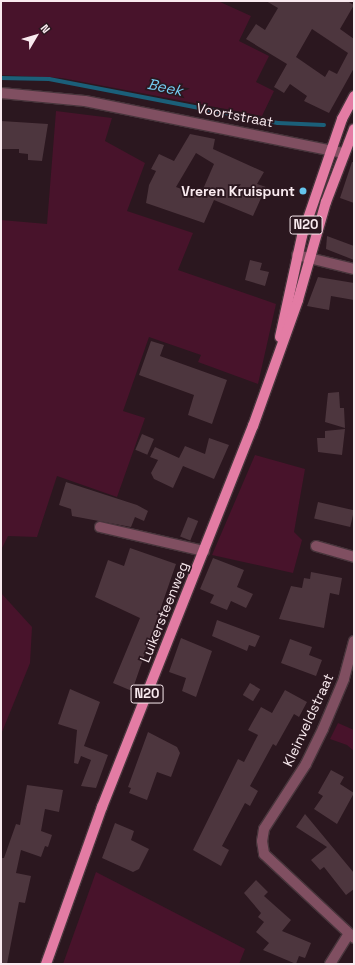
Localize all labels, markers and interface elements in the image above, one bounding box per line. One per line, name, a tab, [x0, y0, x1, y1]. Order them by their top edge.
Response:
north arrow	[16, 16, 56, 56]
text: N	[38, 21, 53, 36]
water label: Beek	[146, 74, 184, 100]
street label: Voortstraat	[195, 99, 275, 131]
place label: Vreren Kruispunt	[181, 183, 295, 199]
marker: Vreren Kruispunt	[298, 186, 308, 196]
road number: N20	[289, 214, 323, 236]
street label: Luikersteenweg	[136, 559, 192, 665]
street label: Kleinveldstraat	[279, 671, 337, 769]
road number: N20	[130, 683, 164, 705]

